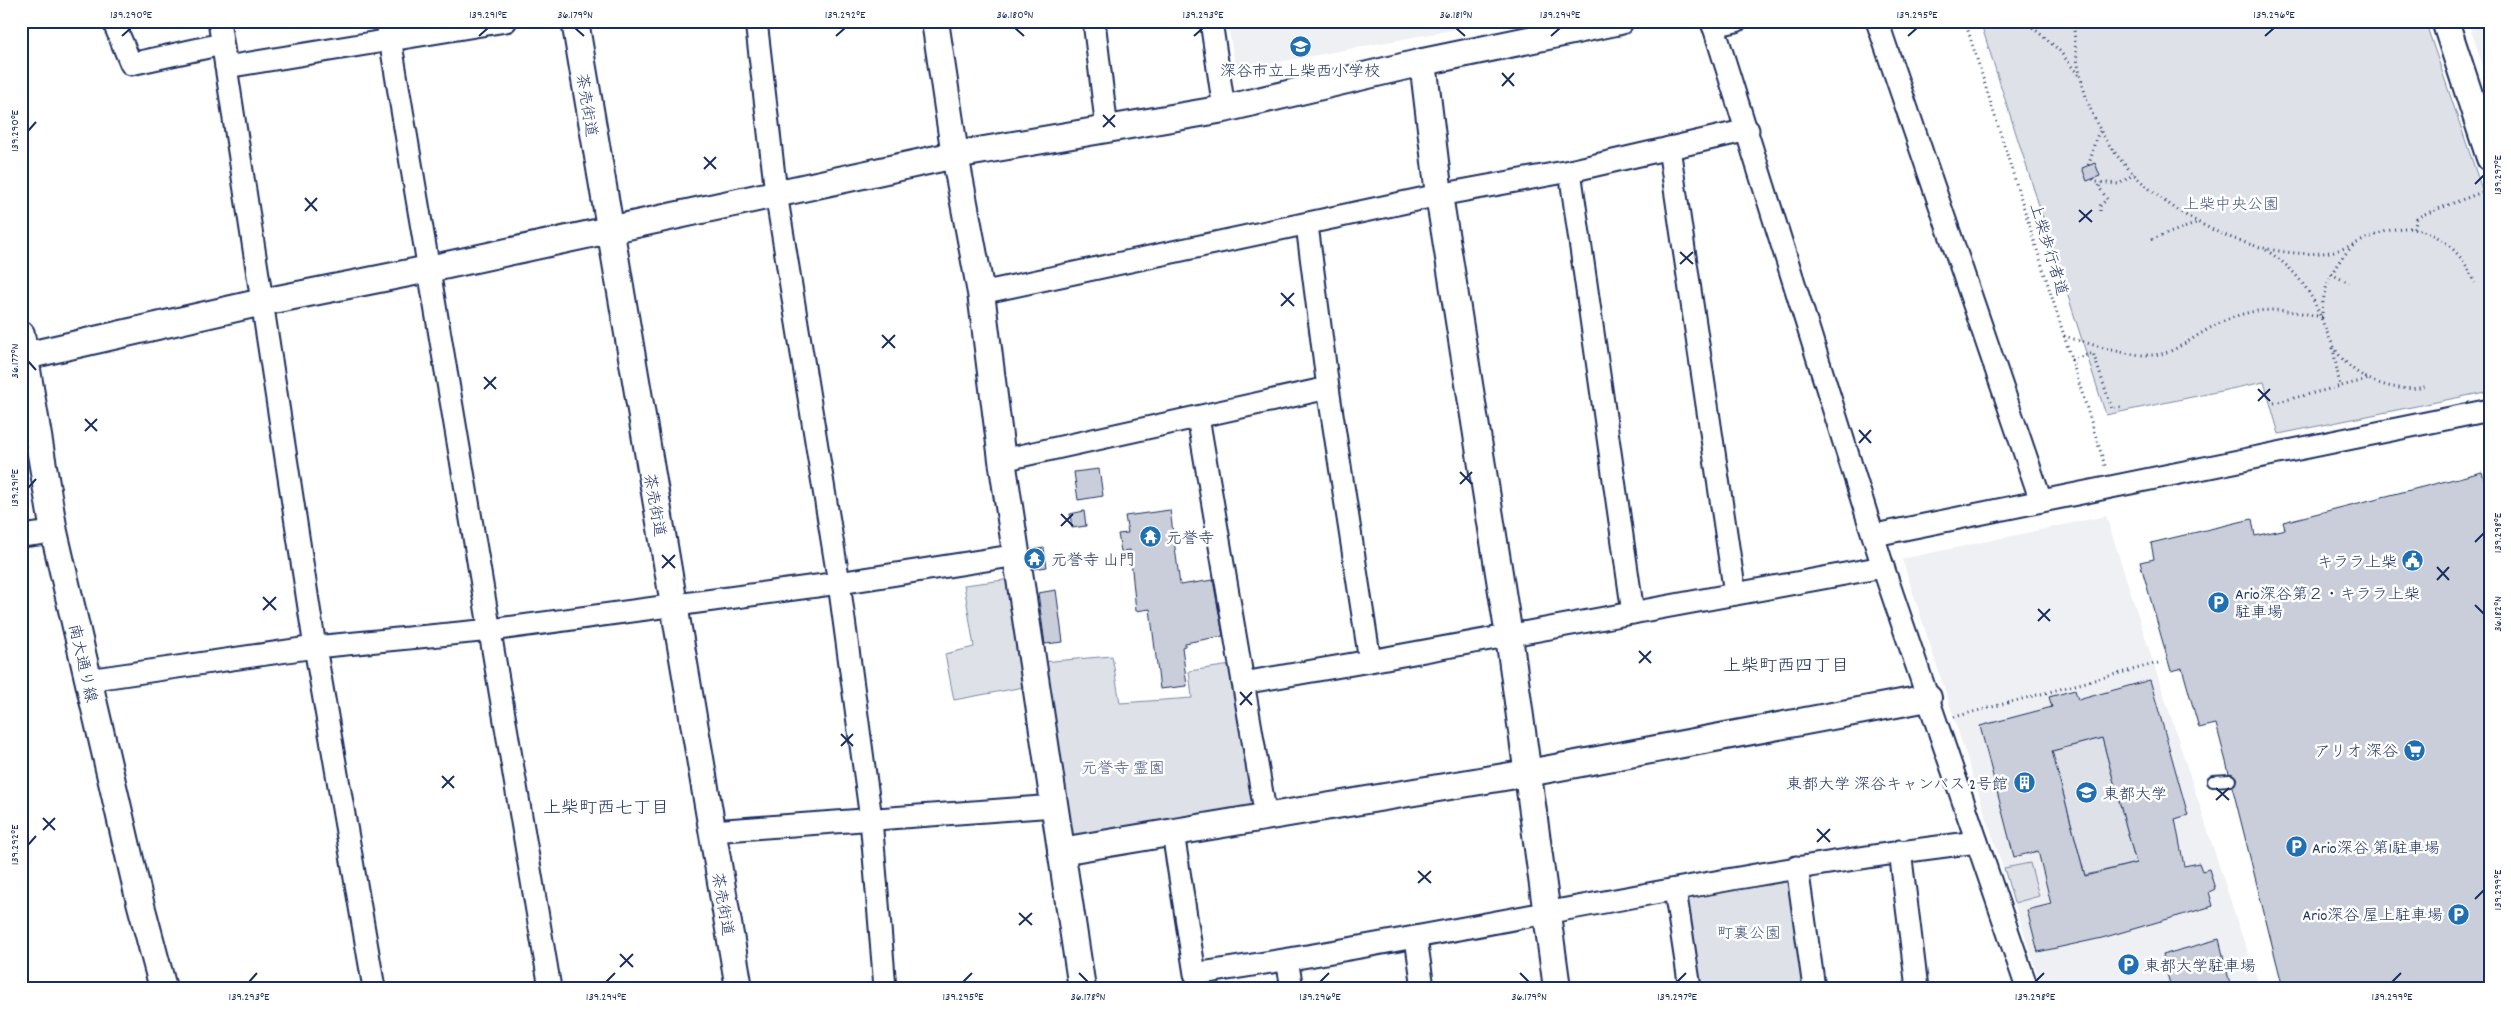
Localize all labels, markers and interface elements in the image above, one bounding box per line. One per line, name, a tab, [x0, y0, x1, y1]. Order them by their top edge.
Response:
text: 139.290°E	[110, 7, 153, 24]
text: 139.291°E	[469, 7, 508, 24]
text: 36.179°N	[557, 7, 593, 24]
text: 139.292°E	[825, 7, 866, 24]
text: 36.180°N	[997, 7, 1034, 24]
text: 139.293°E	[1183, 7, 1224, 24]
text: 36.181°N	[1439, 7, 1473, 24]
text: 139.294°E	[1540, 7, 1581, 24]
text: 139.295°E	[1896, 7, 1938, 24]
text: 139.296°E	[2253, 7, 2295, 24]
school or university icon: 深谷市立上柴西小学校	[1288, 34, 1312, 58]
place label: 深谷市立上柴西小学校	[1220, 61, 1380, 84]
street label: 茶売街道	[569, 72, 602, 139]
text: 139.290°E	[7, 109, 24, 152]
text: 139.297°E	[2490, 154, 2507, 195]
park label: 上柴中央公園	[2183, 194, 2279, 217]
street label: 上柴歩行者道	[2023, 200, 2073, 299]
text: 36.177°N	[7, 344, 24, 378]
text: 139.291°E	[7, 468, 24, 507]
street label: 茶売街道	[637, 472, 670, 539]
text: 139.298°E	[2490, 512, 2507, 553]
temple icon: 元誉寺	[1138, 525, 1162, 549]
place label: 元誉寺	[1166, 528, 1214, 551]
temple icon: 元誉寺 山門	[1023, 547, 1047, 571]
public building icon: キララ上柴	[2401, 549, 2425, 573]
place label: 元誉寺 山門	[1051, 550, 1135, 573]
place label: キララ上柴	[2317, 552, 2397, 575]
place label: Ario深谷第２・キララ上柴 駐車場	[2235, 584, 2420, 625]
parking icon: Ario深谷第２・キララ上柴 駐車場	[2207, 590, 2231, 614]
text: 36.182°N	[2490, 596, 2507, 632]
street label: 南大通り線	[61, 622, 102, 705]
district label: 上柴町西四丁目	[1723, 655, 1849, 680]
supermarket icon: アリオ 深谷	[2402, 738, 2426, 762]
place label: アリオ 深谷	[2314, 741, 2398, 764]
park label: 元誉寺 霊園	[1081, 758, 1165, 781]
building icon: 東都大学 深谷キャンパス 2号館	[2012, 771, 2036, 795]
place label: 東都大学 深谷キャンパス 2号館	[1786, 774, 2008, 797]
school or university icon: 東都大学	[2075, 781, 2099, 805]
place label: 東都大学	[2103, 784, 2167, 807]
district label: 上柴町西七丁目	[543, 797, 669, 822]
text: 139.292°E	[7, 824, 24, 865]
parking icon: Ario深谷 第1駐車場	[2284, 835, 2308, 859]
place label: Ario深谷 第1駐車場	[2312, 838, 2440, 861]
text: 139.299°E	[2490, 869, 2507, 910]
street label: 茶売街道	[705, 871, 738, 938]
parking icon: Ario深谷 屋上駐車場	[2447, 902, 2471, 926]
place label: Ario深谷 屋上駐車場	[2303, 905, 2443, 928]
park label: 町裏公園	[1717, 923, 1781, 946]
parking icon: 東都大学駐車場	[2116, 953, 2140, 977]
place label: 東都大学駐車場	[2144, 956, 2256, 979]
text: 139.293°E	[229, 989, 270, 1006]
text: 139.294°E	[586, 989, 627, 1006]
text: 139.295°E	[942, 989, 984, 1006]
text: 36.178°N	[1070, 989, 1106, 1006]
text: 139.296°E	[1299, 989, 1341, 1006]
text: 36.179°N	[1511, 989, 1547, 1006]
text: 139.297°E	[1657, 989, 1698, 1006]
text: 139.298°E	[2015, 989, 2056, 1006]
text: 139.299°E	[2372, 989, 2413, 1006]

